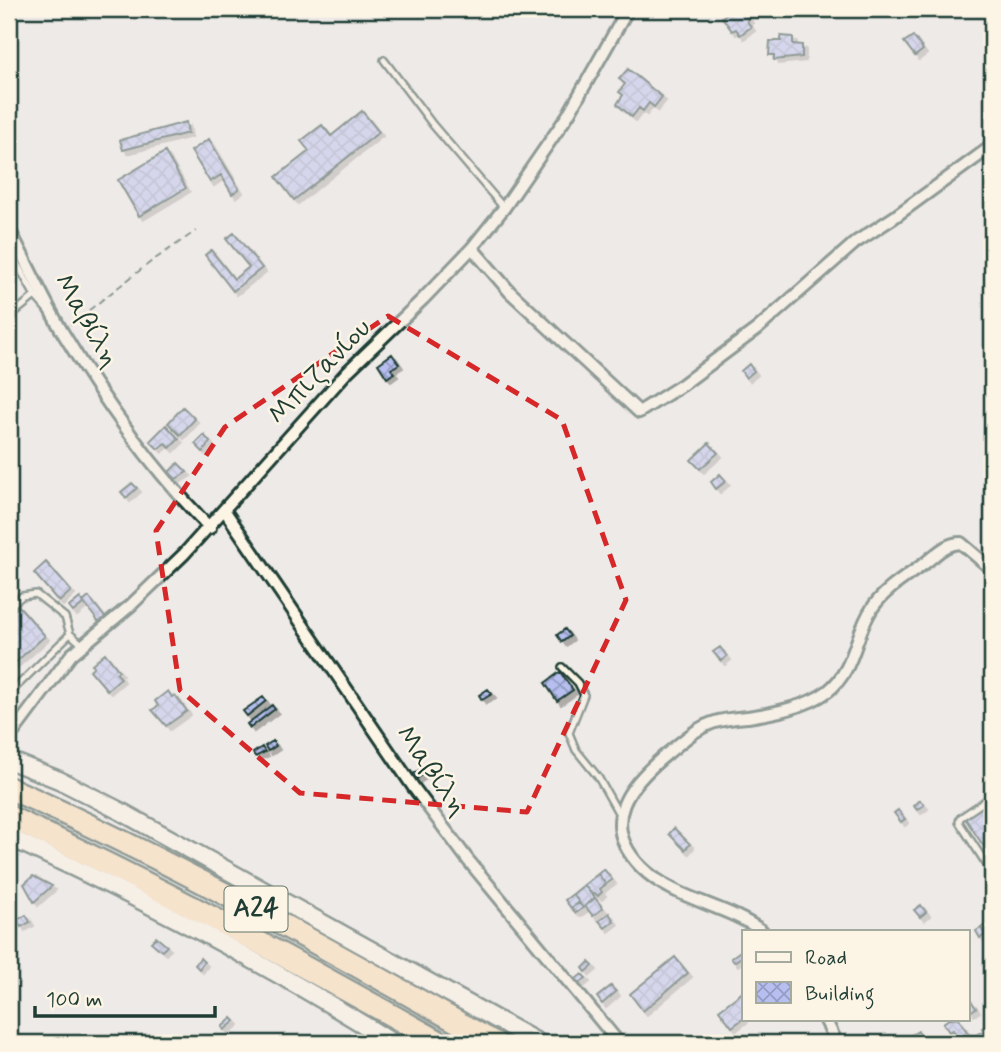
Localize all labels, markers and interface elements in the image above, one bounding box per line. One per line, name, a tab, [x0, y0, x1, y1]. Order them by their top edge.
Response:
street label: Μαβίλη	[44, 267, 128, 375]
street label: Μπιζανίου	[260, 311, 380, 433]
street label: Μαβίλη	[386, 718, 476, 824]
road number: Α24	[224, 887, 288, 932]
legend	[742, 930, 970, 1020]
text: Road	[805, 944, 847, 972]
scale bar	[35, 975, 215, 1019]
text: Building	[805, 980, 875, 1010]
text: 100 m	[46, 986, 102, 1014]

